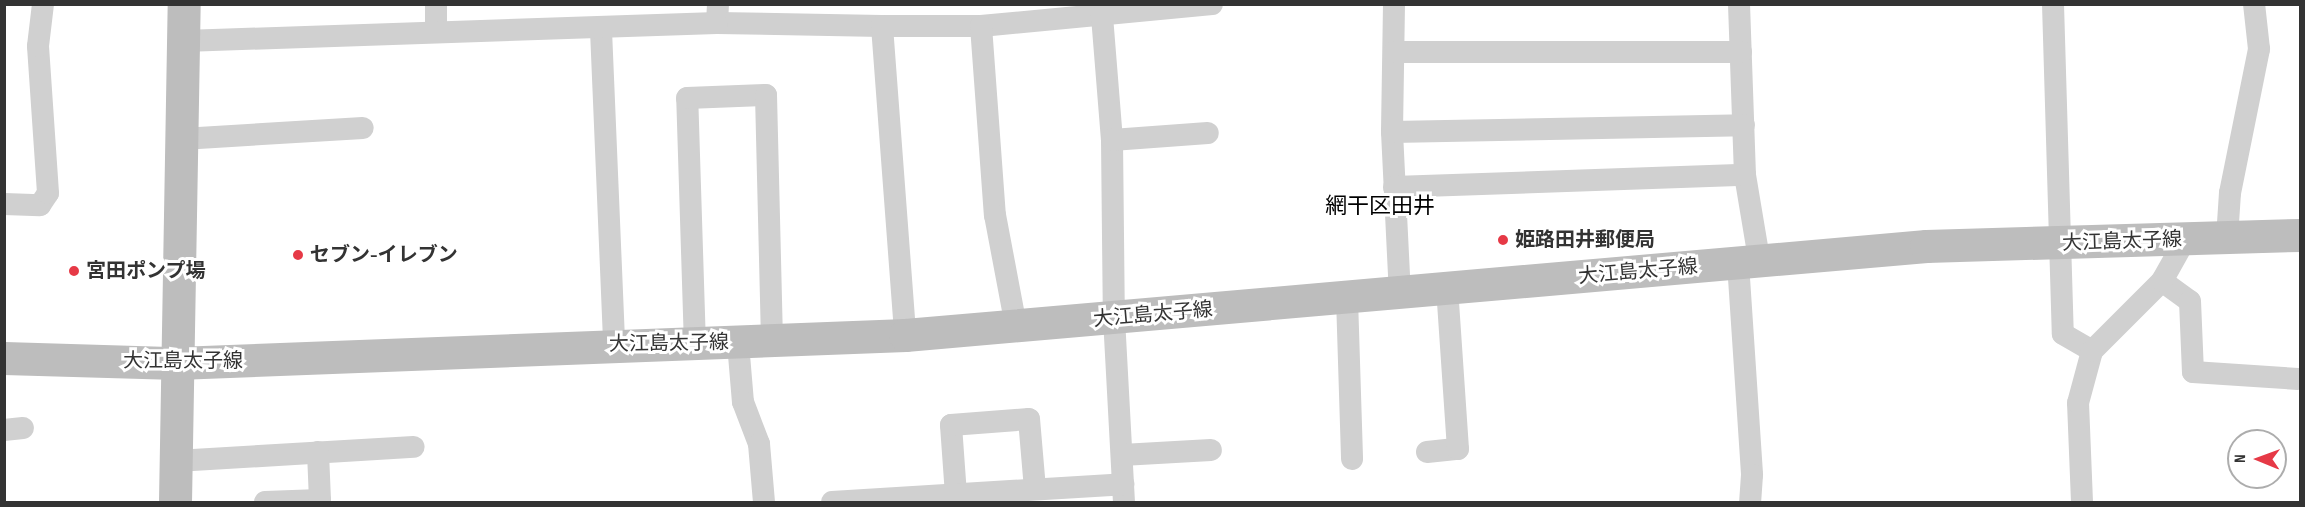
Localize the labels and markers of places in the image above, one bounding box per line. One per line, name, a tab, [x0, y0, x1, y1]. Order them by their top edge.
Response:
place label: 姫路田井郵便局	[1515, 228, 1655, 252]
marker: 姫路田井郵便局	[1496, 233, 1510, 247]
place label: セブン-イレブン	[310, 243, 458, 267]
marker: セブン-イレブン	[291, 248, 305, 262]
place label: 宮田ポンプ場	[86, 259, 206, 283]
marker: 宮田ポンプ場	[67, 264, 81, 278]

